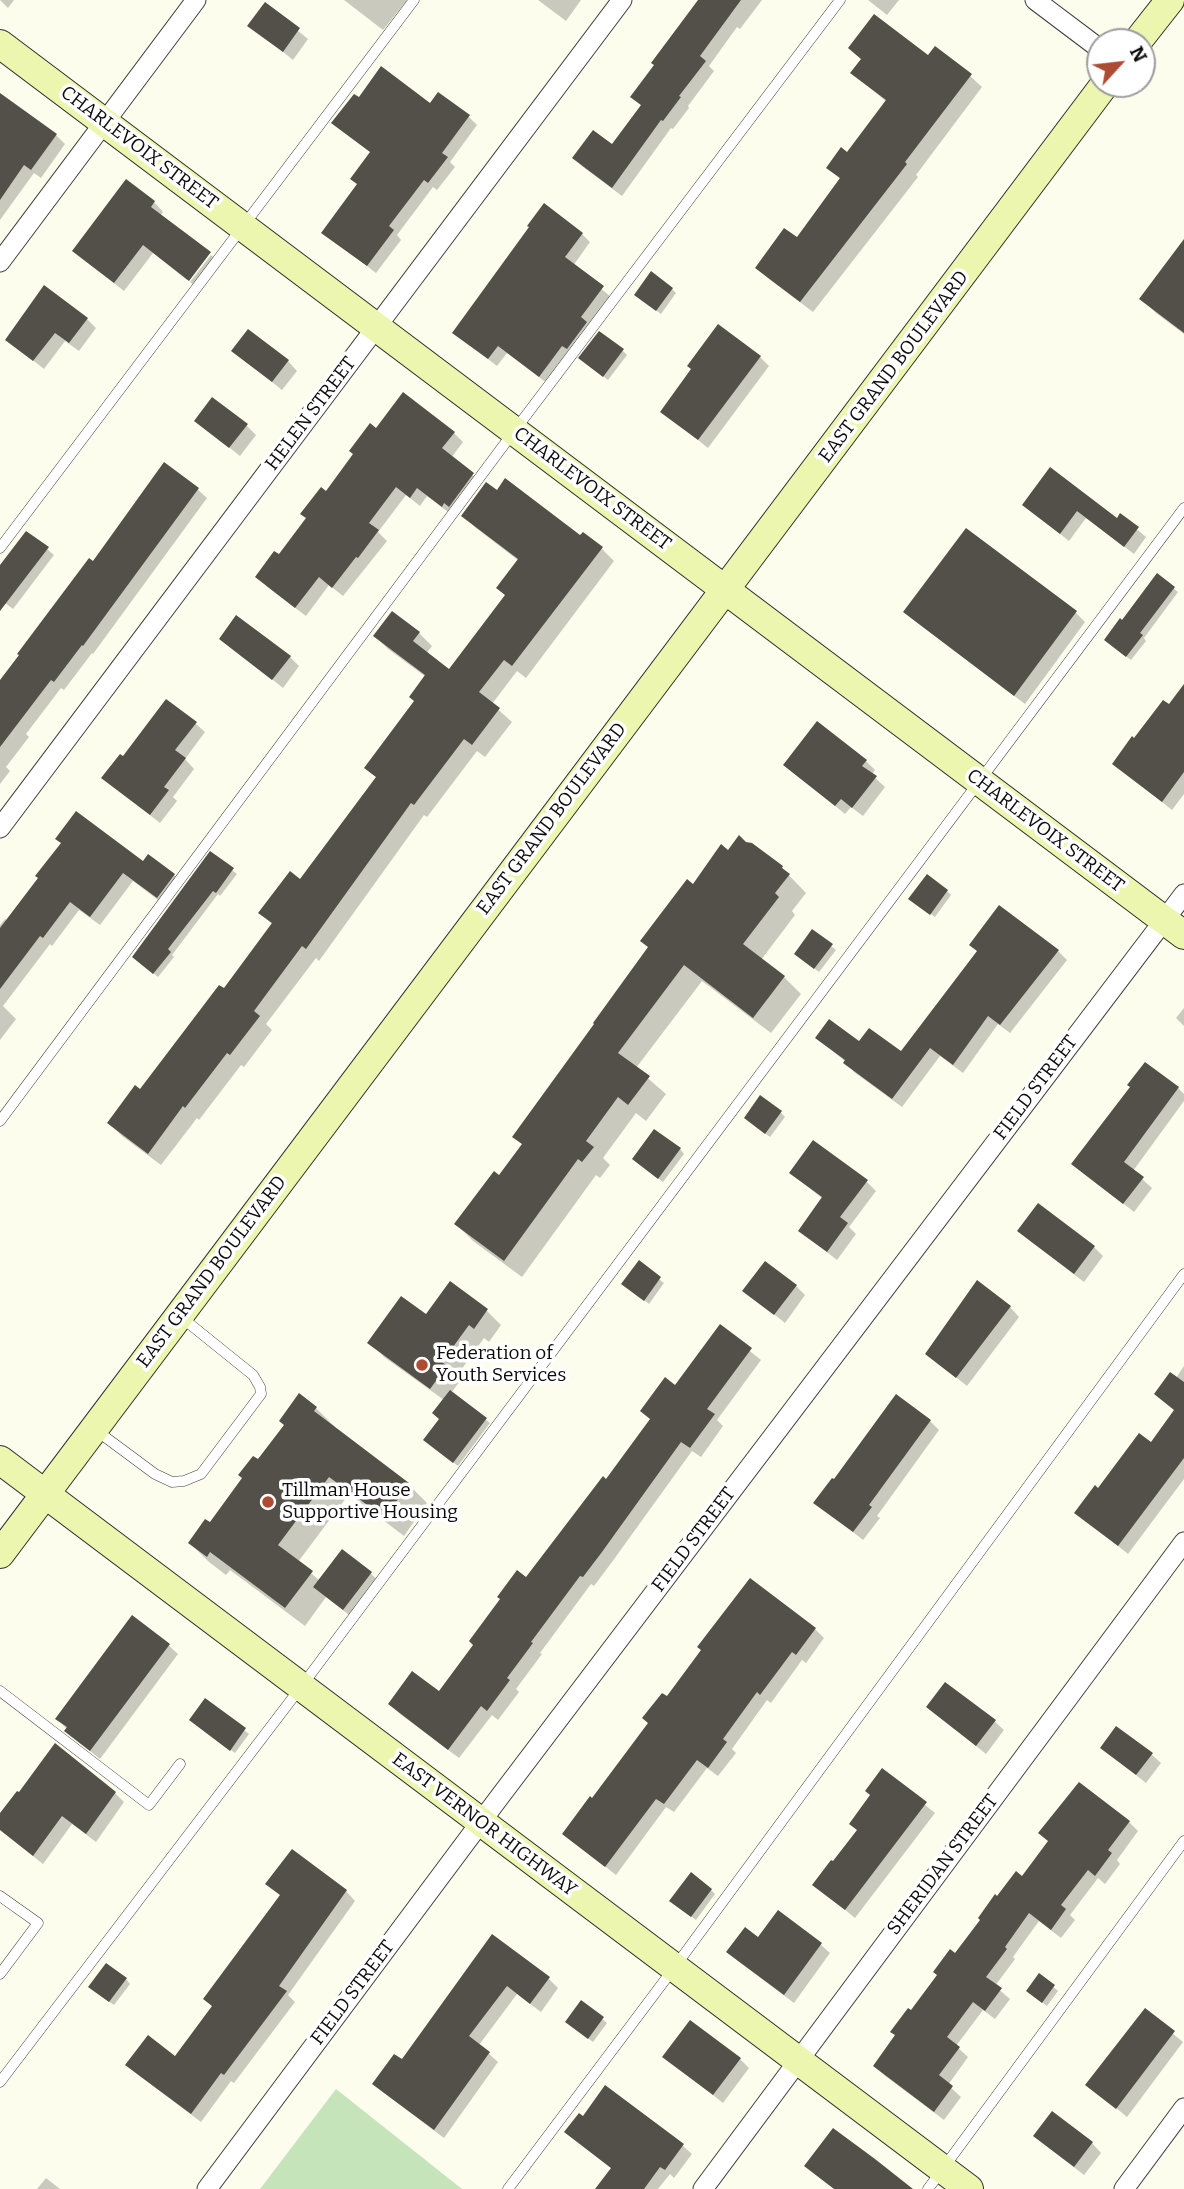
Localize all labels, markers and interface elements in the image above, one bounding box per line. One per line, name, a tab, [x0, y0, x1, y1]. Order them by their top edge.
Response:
north arrow	[1086, 28, 1156, 98]
text: N	[1125, 42, 1152, 66]
street label: CHARLEVOIX STREET	[56, 81, 222, 215]
street label: EAST GRAND BOULEVARD	[814, 267, 974, 467]
street label: HELEN STREET	[261, 353, 361, 475]
street label: CHARLEVOIX STREET	[509, 422, 675, 556]
street label: EAST GRAND BOULEVARD	[472, 719, 632, 919]
street label: CHARLEVOIX STREET	[962, 764, 1128, 898]
street label: FIELD STREET	[989, 1031, 1083, 1145]
street label: EAST GRAND BOULEVARD	[132, 1172, 292, 1372]
place label: Federation of Youth Services	[436, 1343, 566, 1387]
marker: Federation of Youth Services	[414, 1357, 430, 1373]
place label: Tillman House Supportive Housing	[282, 1480, 458, 1524]
street label: FIELD STREET	[647, 1483, 741, 1597]
marker: Tillman House Supportive Housing	[260, 1494, 276, 1510]
street label: EAST VERNOR HIGHWAY	[387, 1748, 581, 1902]
street label: SHERIDAN STREET	[883, 1790, 1003, 1940]
street label: FIELD STREET	[306, 1936, 400, 2050]

